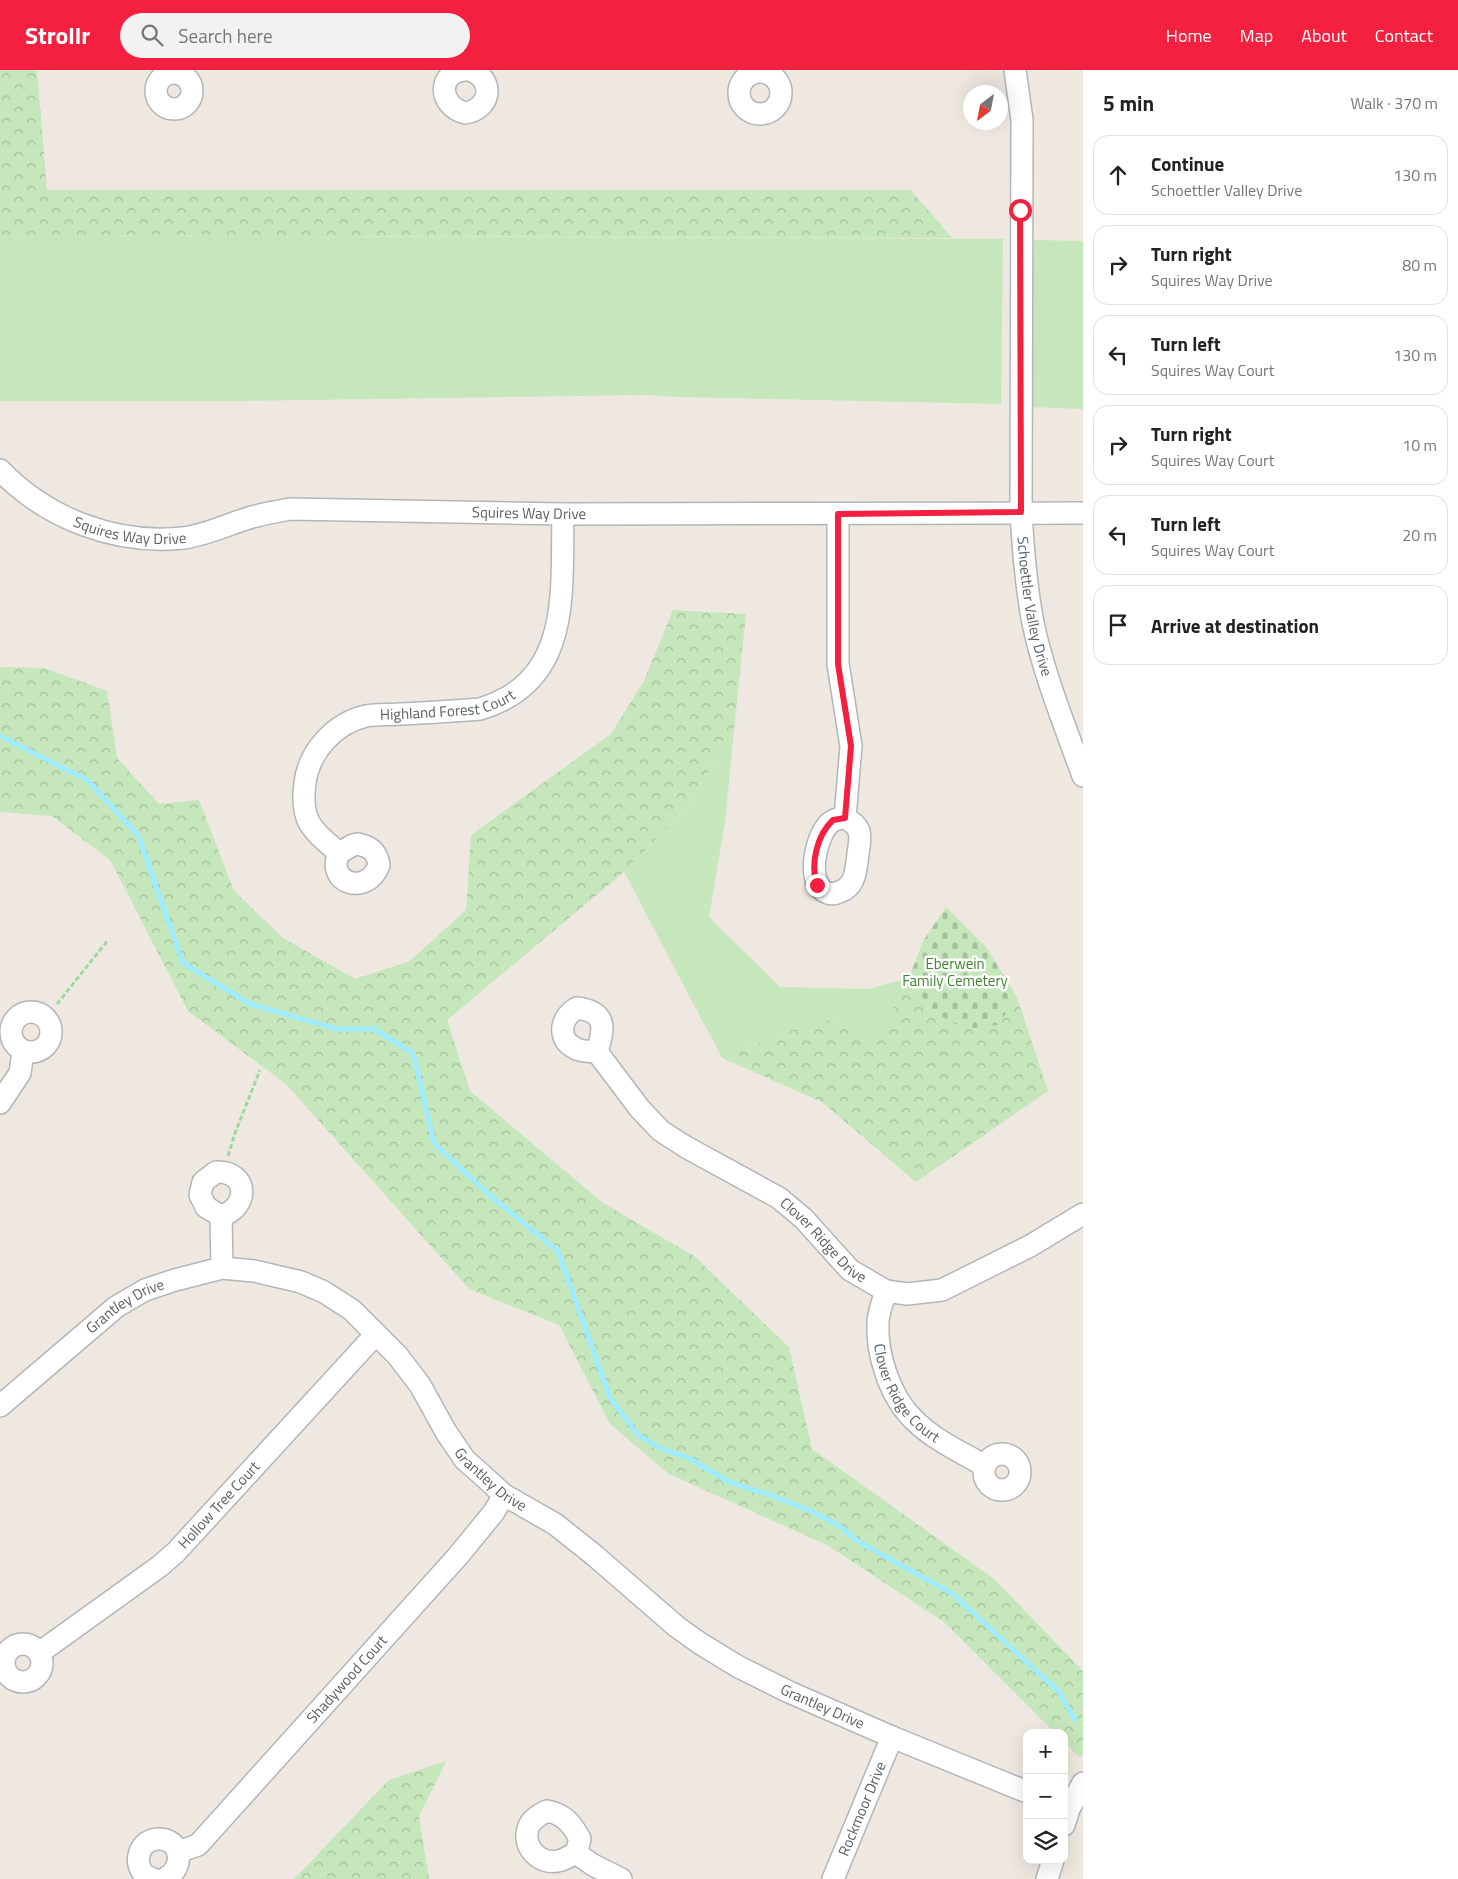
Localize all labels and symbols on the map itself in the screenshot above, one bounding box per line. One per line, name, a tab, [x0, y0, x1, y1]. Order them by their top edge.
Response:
north arrow	[963, 85, 1008, 130]
route start	[1009, 199, 1032, 222]
street label: Squires Way Drive	[472, 500, 586, 525]
street label: Squires Way Drive	[70, 510, 187, 550]
street label: Schoettler Valley Drive	[1012, 536, 1059, 679]
street label: Highland Forest Court	[380, 683, 520, 726]
route end	[806, 874, 829, 897]
park label: Eberwein Family Cemetery	[902, 952, 1008, 992]
street label: Clover Ridge Drive	[775, 1191, 871, 1288]
street label: Grantley Drive	[81, 1272, 167, 1339]
street label: Clover Ridge Court	[868, 1342, 945, 1449]
street label: Grantley Drive	[449, 1443, 531, 1517]
street label: Hollow Tree Court	[172, 1455, 266, 1554]
street label: Shadywood Court	[301, 1629, 393, 1728]
street label: Grantley Drive	[777, 1678, 868, 1735]
street label: Rockmoor Drive	[832, 1758, 892, 1859]

